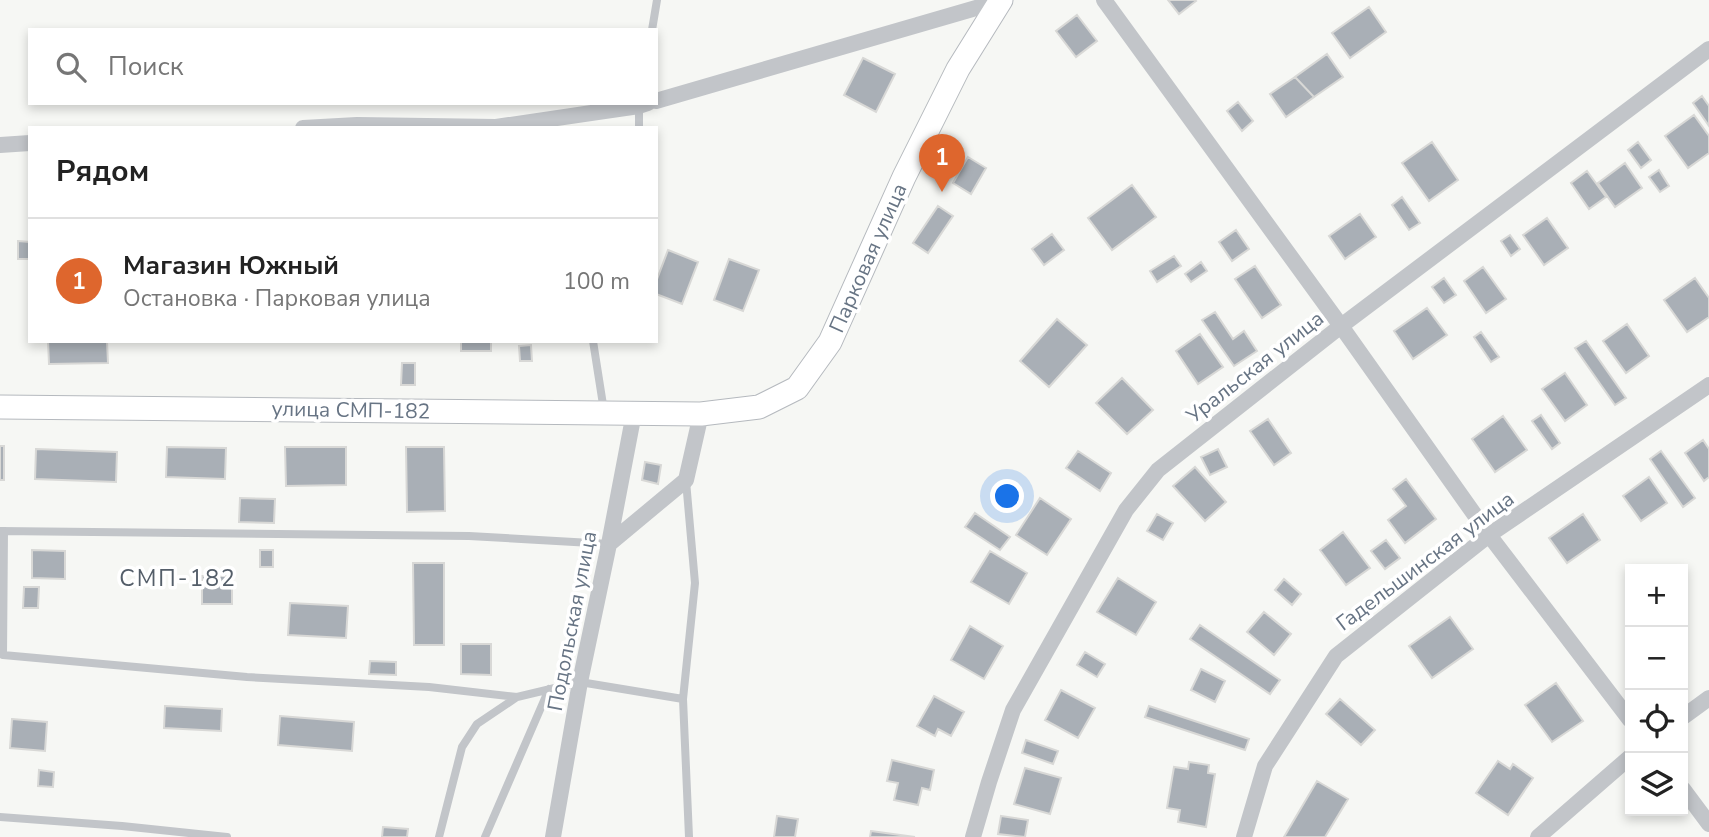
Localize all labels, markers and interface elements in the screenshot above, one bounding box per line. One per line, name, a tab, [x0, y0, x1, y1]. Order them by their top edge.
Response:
search box	[28, 28, 658, 105]
icon: search	[52, 48, 90, 86]
text: Поиск	[108, 49, 184, 84]
pin: 1	[919, 134, 965, 192]
text: Рядом	[56, 151, 149, 192]
street label: Парковая улица	[823, 179, 913, 337]
text: Магазин Южный	[123, 248, 339, 283]
text: 1	[72, 266, 86, 297]
text: 100 m	[563, 266, 630, 297]
text: Остановка · Парковая улица	[123, 283, 431, 314]
street label: Уральская улица	[1180, 305, 1329, 430]
street label: улица СМП-182	[271, 395, 431, 425]
your location	[990, 479, 1024, 513]
street label: Гадельшинская улица	[1330, 485, 1520, 637]
street label: Подольская улица	[541, 529, 603, 713]
district label: СМП-182	[119, 563, 237, 594]
map controls	[1625, 564, 1688, 816]
button: +	[1625, 564, 1688, 627]
button: −	[1625, 627, 1688, 690]
button: locate	[1625, 690, 1688, 753]
button: layers	[1625, 753, 1688, 816]

